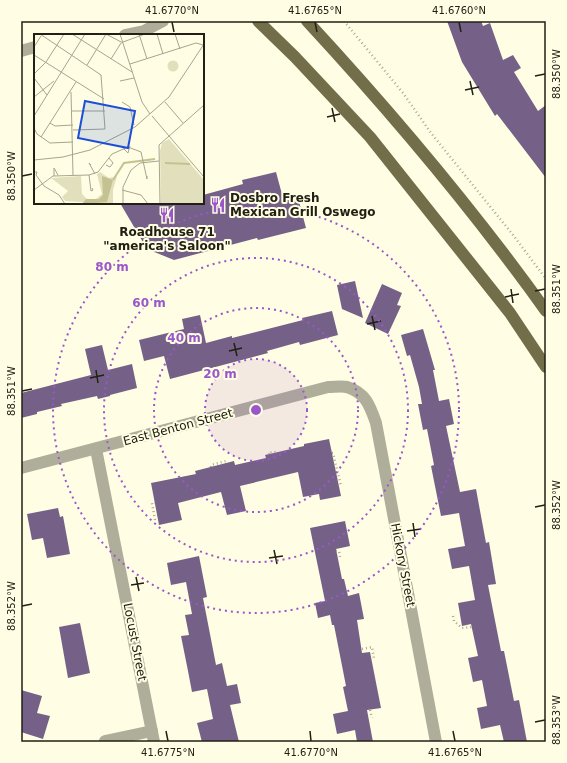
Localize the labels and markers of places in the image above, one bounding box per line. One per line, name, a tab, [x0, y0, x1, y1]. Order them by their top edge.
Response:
place label: Dosbro Fresh Mexican Grill Oswego	[230, 191, 376, 219]
restaurant icon: Dosbro Fresh Mexican Grill Oswego	[209, 196, 227, 214]
restaurant icon: Roadhouse 71 "america's Saloon"	[158, 206, 176, 224]
place label: Roadhouse 71 "america's Saloon"	[103, 225, 231, 253]
centre of rings	[249, 403, 263, 417]

